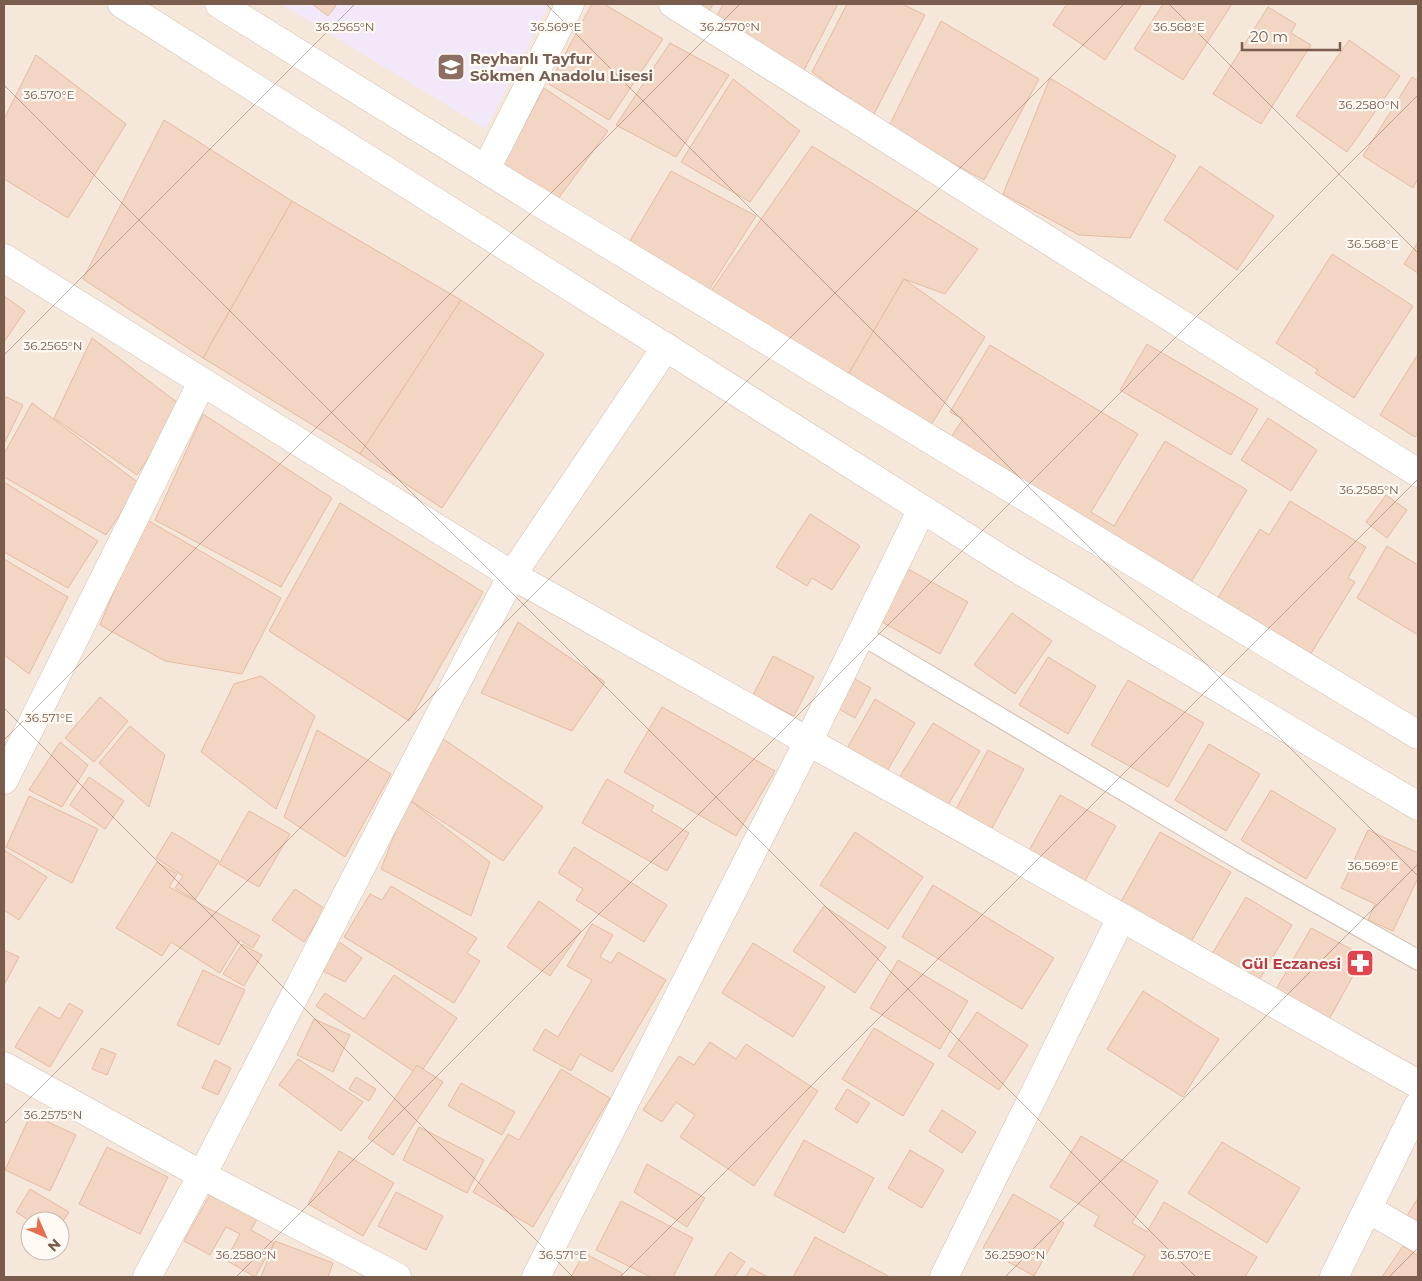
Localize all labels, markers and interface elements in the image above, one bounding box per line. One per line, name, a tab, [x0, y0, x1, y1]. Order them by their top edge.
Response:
text: 36.2565°N	[315, 19, 375, 34]
text: 36.569°E	[530, 19, 582, 34]
text: 36.2570°N	[700, 19, 760, 34]
text: 36.568°E	[1153, 19, 1205, 34]
scale bar	[1242, 20, 1340, 52]
text: 20 m	[1250, 27, 1288, 46]
place label: Reyhanlı Tayfur Sökmen Anadolu Lisesi	[470, 49, 653, 85]
school or university icon: Reyhanlı Tayfur Sökmen Anadolu Lisesi	[436, 52, 466, 82]
text: 36.570°E	[23, 87, 75, 102]
text: 36.2580°N	[1339, 97, 1399, 112]
text: 36.568°E	[1347, 236, 1399, 251]
text: 36.2565°N	[23, 338, 83, 353]
text: 36.2585°N	[1339, 482, 1399, 497]
text: 36.571°E	[25, 710, 73, 725]
text: 36.569°E	[1347, 858, 1399, 873]
pharmacy icon: Gül Eczanesi	[1345, 948, 1375, 978]
place label: Gül Eczanesi	[1242, 954, 1341, 973]
text: 36.2575°N	[24, 1107, 82, 1122]
north arrow	[20, 1211, 70, 1261]
text: N	[44, 1235, 65, 1256]
text: 36.2580°N	[216, 1247, 276, 1262]
text: 36.571°E	[539, 1247, 587, 1262]
text: 36.2590°N	[985, 1247, 1045, 1262]
text: 36.570°E	[1160, 1247, 1212, 1262]

